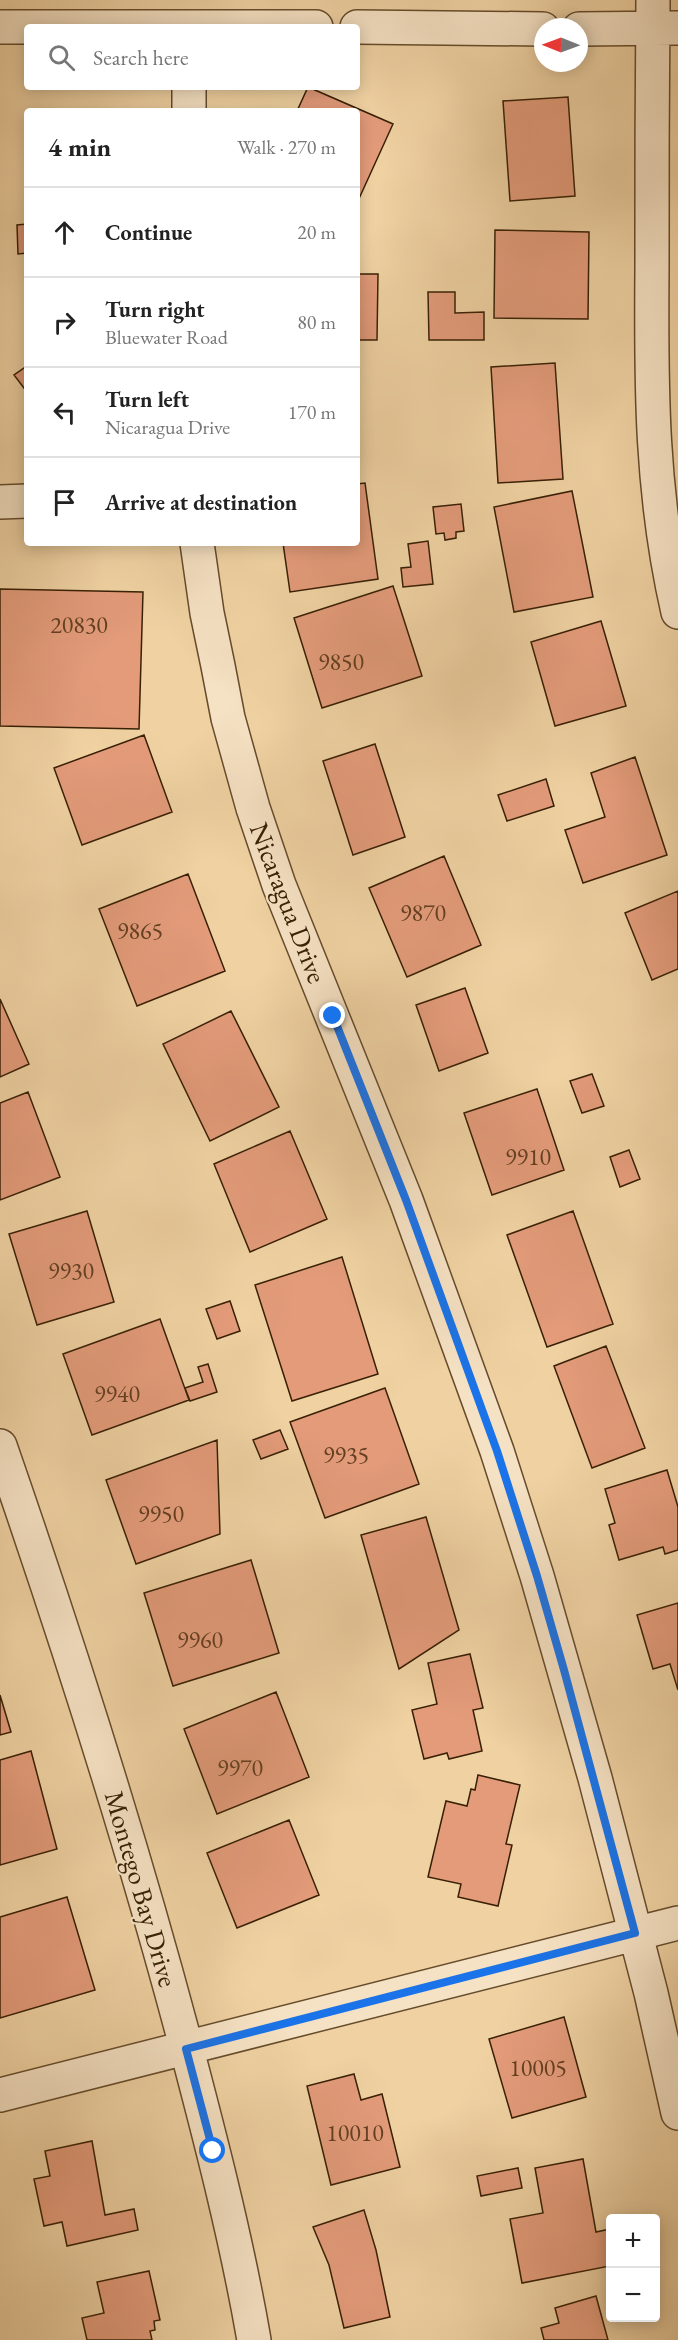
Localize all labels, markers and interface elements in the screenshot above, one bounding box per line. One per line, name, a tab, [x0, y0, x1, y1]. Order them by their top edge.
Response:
north arrow	[534, 18, 588, 72]
search box	[24, 24, 360, 90]
icon: search	[45, 41, 78, 74]
text: Search here	[93, 43, 188, 72]
text: 4 min	[48, 130, 111, 164]
text: Walk · 270 m	[237, 134, 336, 160]
icon: ahead	[48, 216, 81, 249]
text: Continue	[105, 218, 192, 247]
text: 20 m	[297, 219, 336, 245]
text: Turn right	[105, 295, 204, 324]
icon: right	[48, 306, 81, 339]
text: 80 m	[297, 309, 336, 335]
text: Bluewater Road	[105, 324, 228, 350]
text: Turn left	[105, 385, 189, 414]
icon: left	[48, 396, 81, 429]
text: 170 m	[288, 399, 336, 425]
text: Nicaragua Drive	[105, 414, 230, 440]
icon: arrive	[48, 486, 81, 519]
text: Arrive at destination	[105, 488, 297, 517]
house number: 20830	[50, 609, 108, 640]
house number: 9850	[318, 646, 364, 677]
street label: Nicaragua Drive	[242, 818, 335, 988]
house number: 9870	[400, 897, 446, 928]
house number: 9865	[117, 915, 163, 946]
route end	[319, 1002, 345, 1028]
house number: 9910	[505, 1141, 551, 1172]
house number: 9930	[48, 1255, 94, 1286]
house number: 9940	[94, 1378, 140, 1409]
house number: 9935	[323, 1439, 369, 1470]
house number: 9950	[138, 1498, 184, 1529]
house number: 9960	[177, 1624, 223, 1655]
house number: 9970	[217, 1752, 263, 1783]
street label: Montego Bay Drive	[97, 1787, 186, 1991]
house number: 10005	[509, 2052, 567, 2083]
house number: 10010	[326, 2117, 384, 2148]
route start	[199, 2137, 225, 2163]
map controls	[606, 2214, 660, 2322]
button: +	[606, 2214, 660, 2268]
button: −	[606, 2268, 660, 2322]

